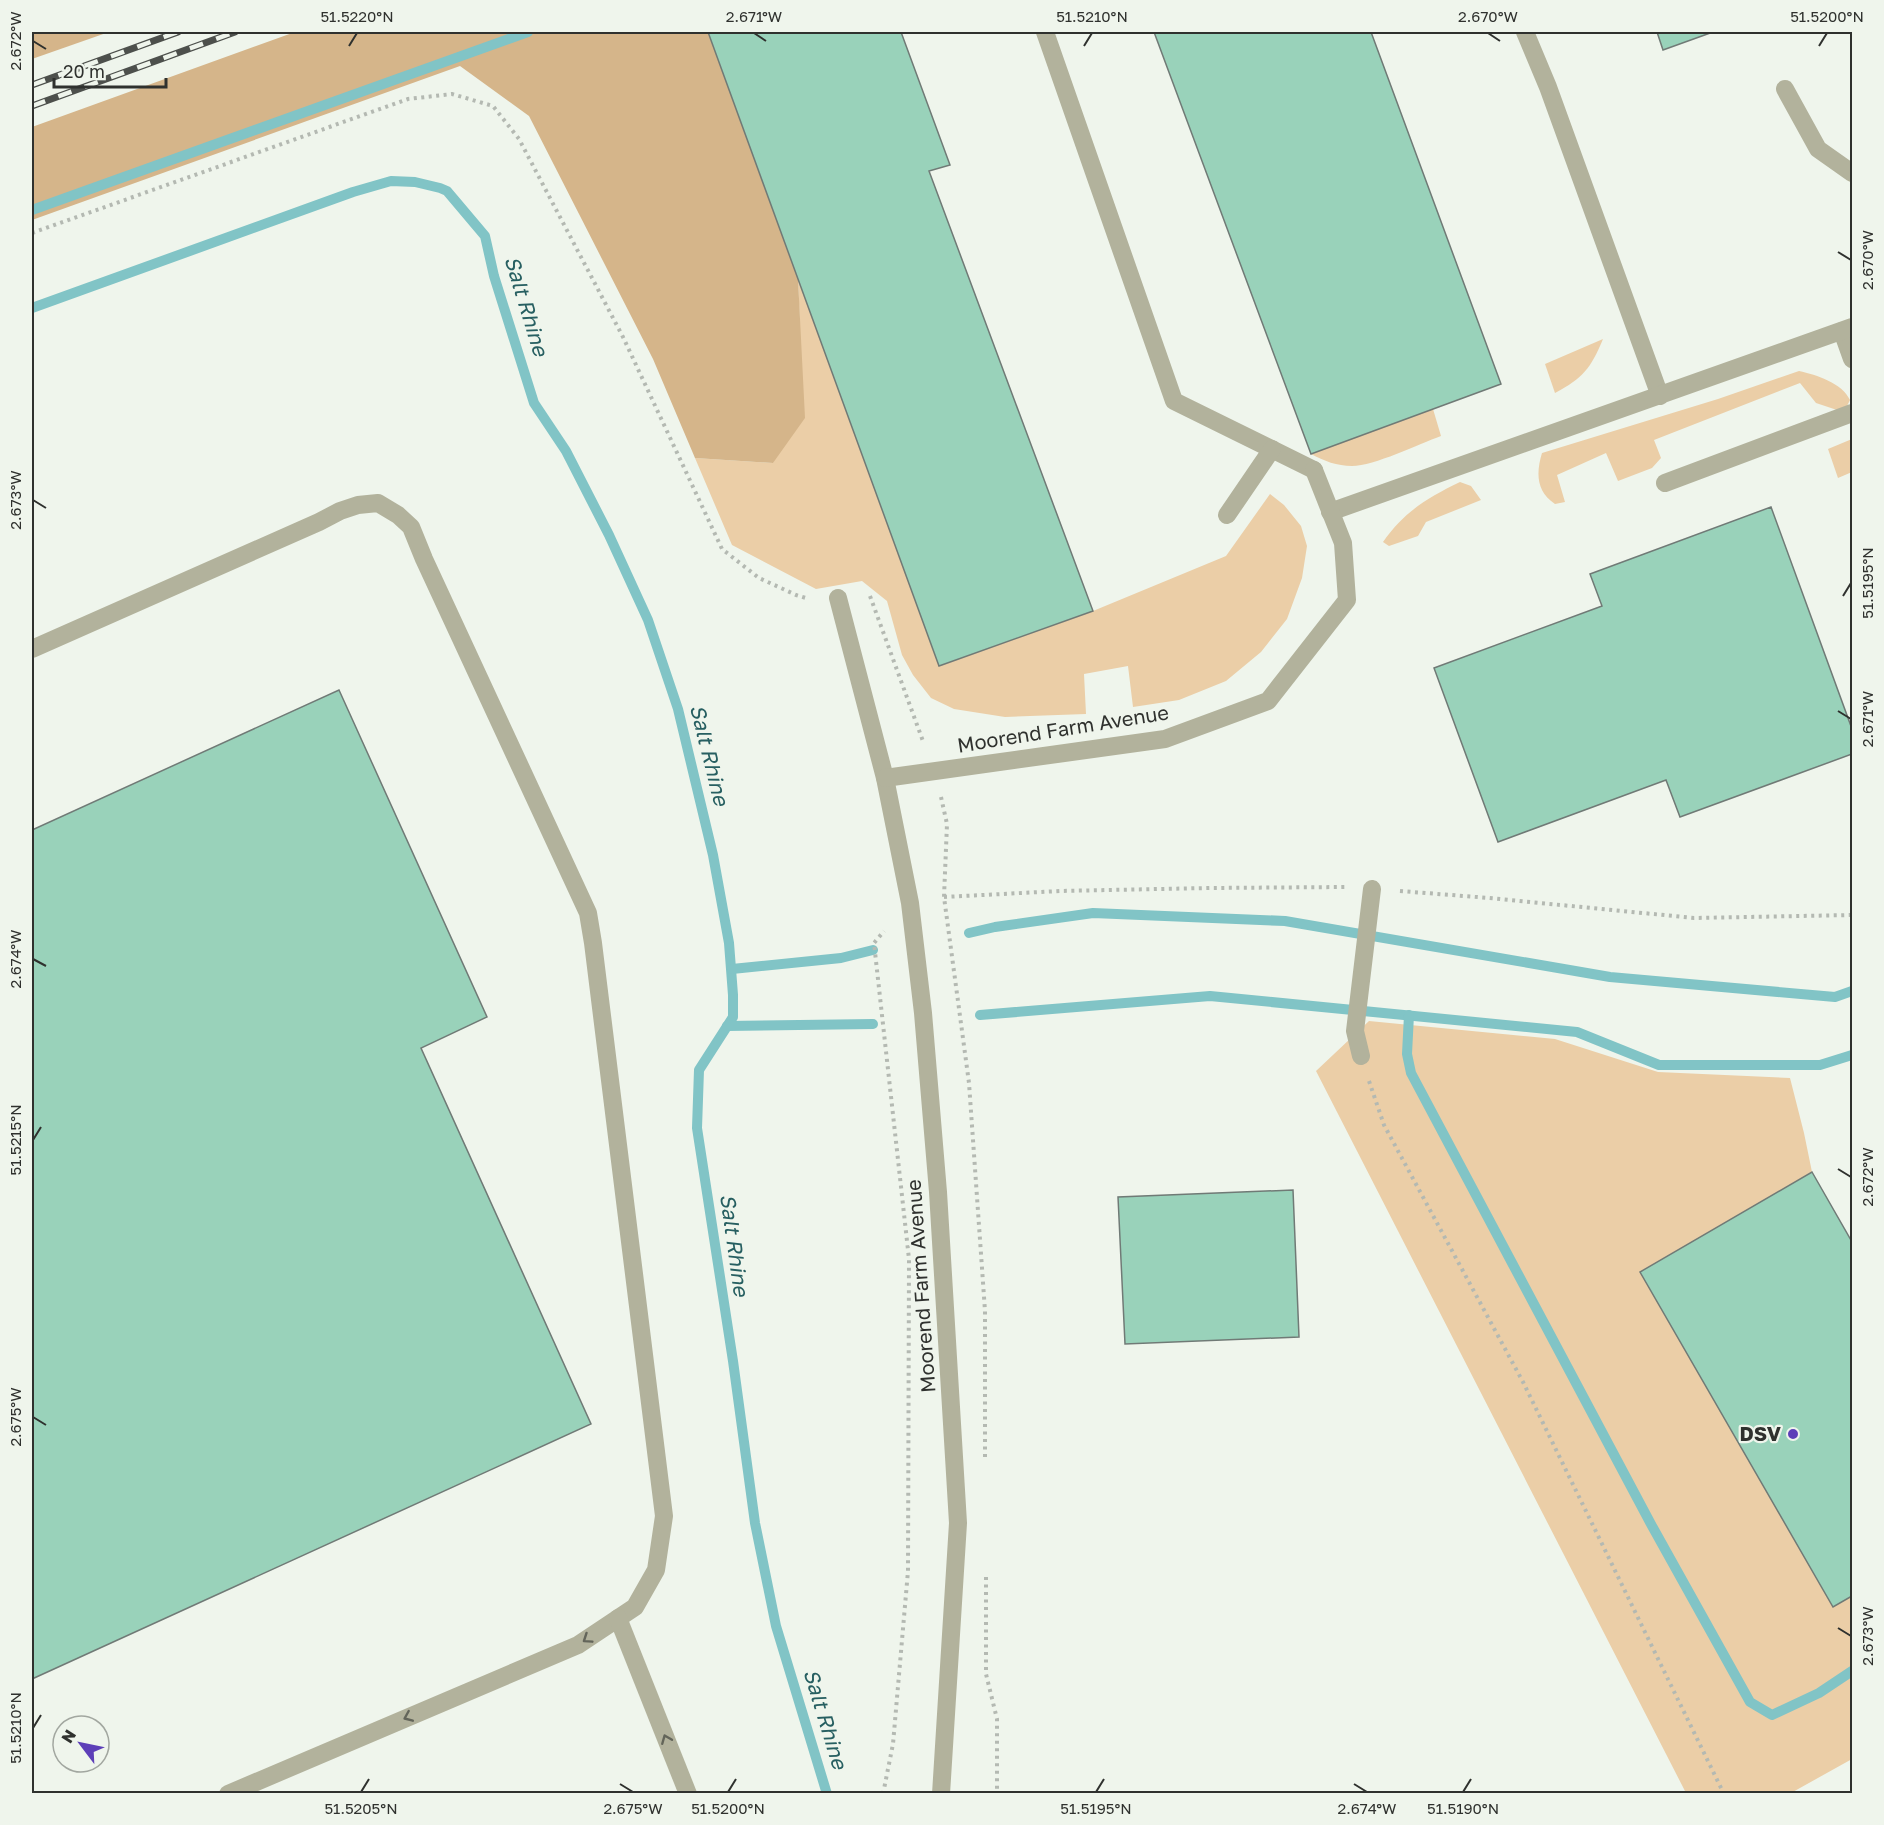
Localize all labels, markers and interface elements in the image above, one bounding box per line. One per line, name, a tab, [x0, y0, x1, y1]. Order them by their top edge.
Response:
text: 51.5220°N	[320, 7, 394, 25]
text: 2.671°W	[726, 7, 782, 25]
text: 51.5210°N	[1056, 7, 1128, 25]
text: 2.670°W	[1458, 7, 1518, 25]
text: 51.5200°N	[1790, 7, 1864, 25]
text: 2.672°W	[6, 11, 24, 71]
scale bar	[54, 51, 166, 89]
text: 20 m	[63, 60, 105, 82]
text: 2.670°W	[1858, 230, 1876, 290]
water label: Salt Rhine	[499, 253, 555, 361]
text: 2.673°W	[6, 470, 24, 530]
text: 51.5195°N	[1858, 547, 1876, 619]
text: 2.671°W	[1858, 691, 1876, 747]
street label: Moorend Farm Avenue	[955, 699, 1170, 757]
water label: Salt Rhine	[685, 702, 736, 810]
text: 2.674°W	[6, 930, 24, 988]
text: 51.5215°N	[6, 1104, 24, 1176]
text: 2.672°W	[1858, 1147, 1876, 1207]
street label: Moorend Farm Avenue	[901, 1179, 939, 1394]
water label: Salt Rhine	[715, 1192, 755, 1300]
text: 2.675°W	[6, 1387, 24, 1447]
place label: DSV	[1739, 1421, 1781, 1445]
marker: DSV	[1786, 1427, 1800, 1441]
text: 2.673°W	[1858, 1606, 1876, 1666]
one-way arrow	[583, 1632, 594, 1643]
water label: Salt Rhine	[798, 1666, 854, 1774]
text: 51.5210°N	[6, 1692, 24, 1764]
one-way arrow	[404, 1710, 415, 1722]
north arrow	[51, 1714, 111, 1774]
text: N	[57, 1726, 80, 1747]
one-way arrow	[661, 1734, 673, 1745]
text: 51.5205°N	[324, 1799, 398, 1817]
text: 2.675°W	[603, 1799, 663, 1817]
text: 51.5200°N	[691, 1799, 765, 1817]
text: 51.5195°N	[1060, 1799, 1132, 1817]
text: 2.674°W	[1338, 1799, 1396, 1817]
text: 51.5190°N	[1427, 1799, 1499, 1817]

